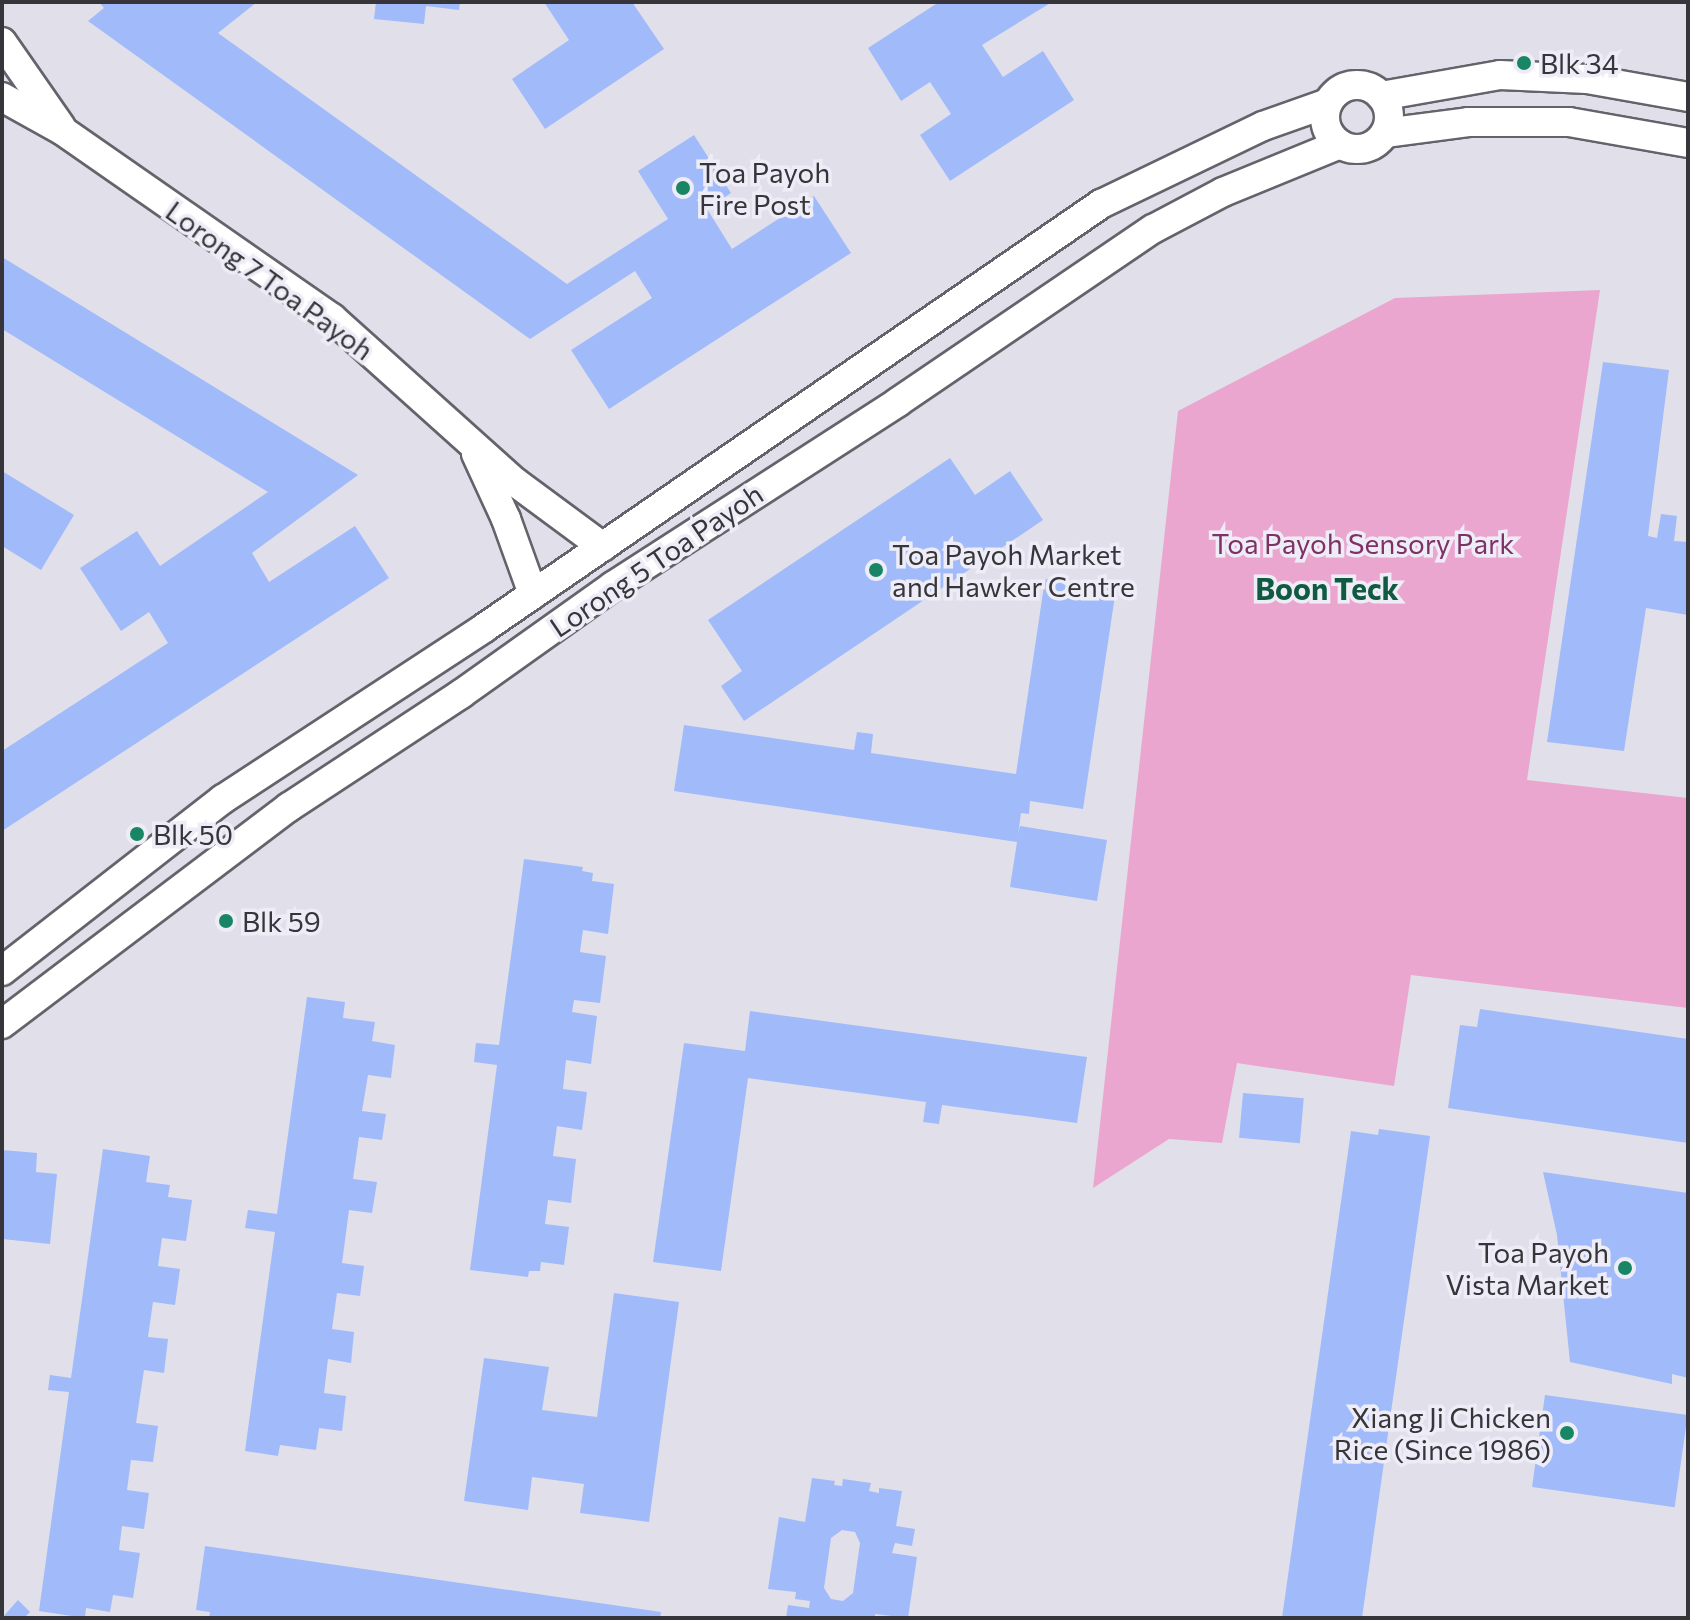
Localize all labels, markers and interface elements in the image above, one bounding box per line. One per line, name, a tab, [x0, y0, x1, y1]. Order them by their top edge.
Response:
place label: Blk 34	[1540, 46, 1618, 80]
marker: Blk 34	[1515, 54, 1533, 72]
place label: Toa Payoh Fire Post	[699, 155, 830, 221]
marker: Toa Payoh Fire Post	[674, 179, 692, 197]
street label: Lorong 7 Toa Payoh	[160, 193, 380, 367]
street label: Lorong 5 Toa Payoh	[543, 476, 769, 644]
park label: Toa Payoh Sensory Park	[1212, 526, 1514, 560]
place label: Toa Payoh Market and Hawker Centre	[892, 537, 1135, 603]
marker: Toa Payoh Market and Hawker Centre	[867, 561, 885, 579]
district label: Boon Teck	[1255, 570, 1399, 606]
place label: Blk 50	[153, 817, 233, 851]
marker: Blk 50	[128, 825, 146, 843]
place label: Blk 59	[242, 904, 321, 938]
marker: Blk 59	[217, 912, 235, 930]
place label: Toa Payoh Vista Market	[1445, 1235, 1609, 1301]
marker: Toa Payoh Vista Market	[1616, 1259, 1634, 1277]
place label: Xiang Ji Chicken Rice (Since 1986)	[1334, 1400, 1551, 1466]
marker: Xiang Ji Chicken Rice (Since 1986)	[1558, 1424, 1576, 1442]

